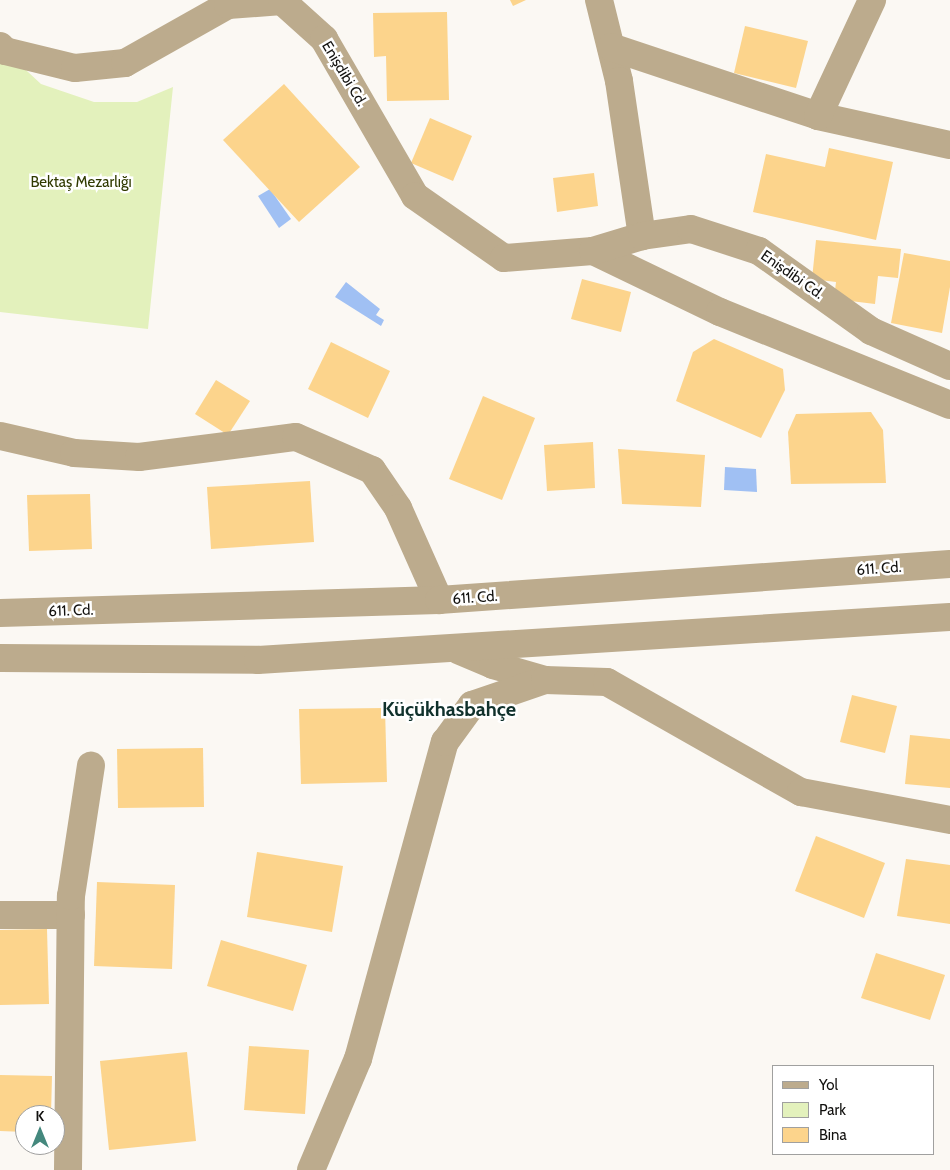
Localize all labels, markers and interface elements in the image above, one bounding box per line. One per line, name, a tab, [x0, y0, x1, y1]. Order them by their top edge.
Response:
street label: Enişdibi Cd.	[318, 38, 370, 110]
park label: Bektaş Mezarlığı	[30, 174, 132, 192]
street label: Enişdibi Cd.	[757, 247, 827, 303]
street label: 611. Cd.	[856, 558, 902, 580]
street label: 611. Cd.	[452, 587, 498, 609]
street label: 611. Cd.	[48, 601, 94, 621]
district label: Küçükhasbahçe	[382, 697, 516, 721]
legend	[772, 1065, 935, 1155]
text: Yol	[819, 1076, 838, 1094]
text: Park	[819, 1101, 846, 1119]
north arrow	[15, 1105, 65, 1155]
text: K	[36, 1107, 44, 1125]
text: Bina	[819, 1126, 847, 1144]

